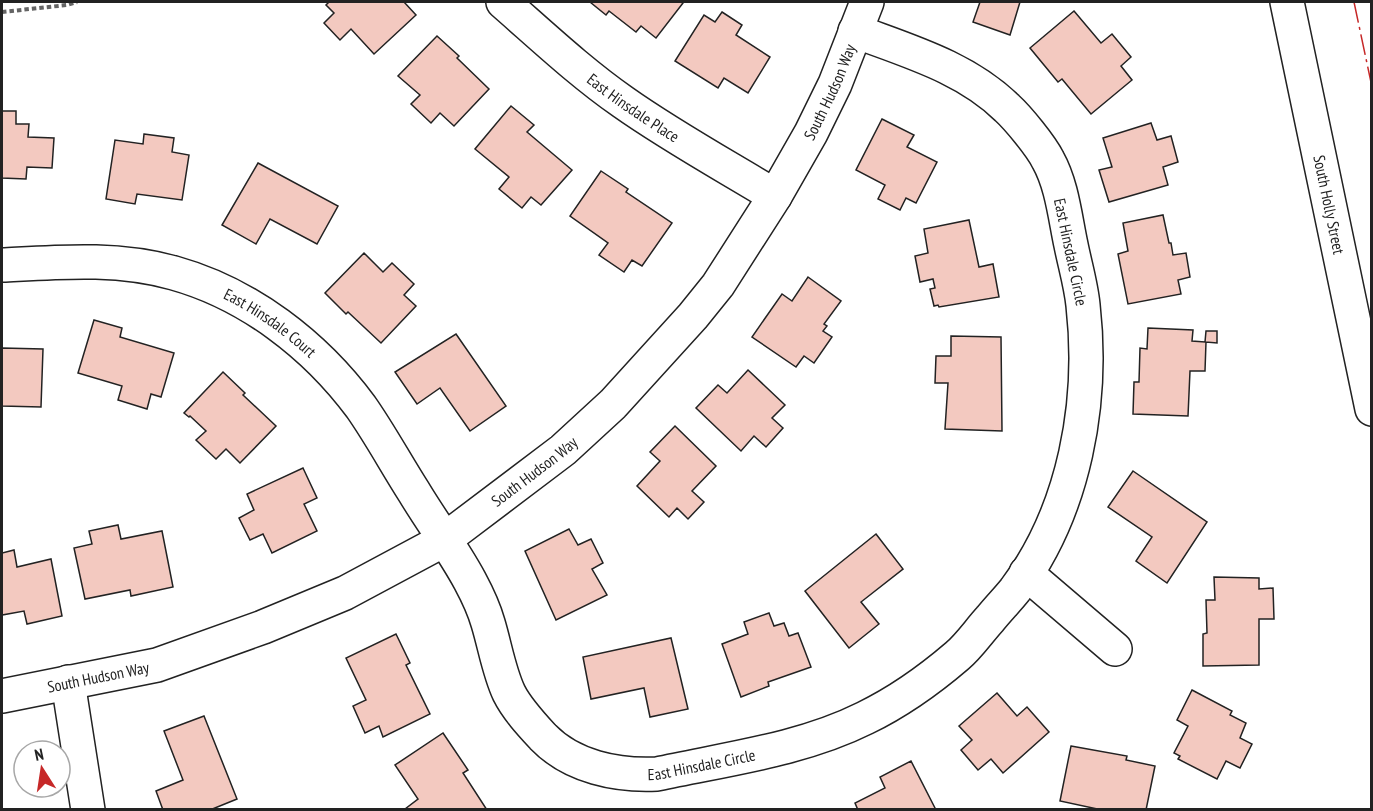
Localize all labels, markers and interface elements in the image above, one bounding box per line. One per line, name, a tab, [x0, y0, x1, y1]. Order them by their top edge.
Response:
street label: South Hudson Way	[799, 41, 860, 144]
street label: East Hinsdale Place	[583, 69, 683, 146]
street label: South Holly Street	[1309, 153, 1350, 257]
street label: East Hinsdale Circle	[1050, 197, 1092, 307]
street label: East Hinsdale Court	[221, 284, 321, 362]
street label: South Hudson Way	[487, 432, 581, 511]
street label: South Hudson Way	[46, 657, 151, 697]
north arrow	[12, 739, 72, 799]
text: N	[33, 744, 45, 765]
street label: East Hinsdale Circle	[647, 744, 757, 784]

